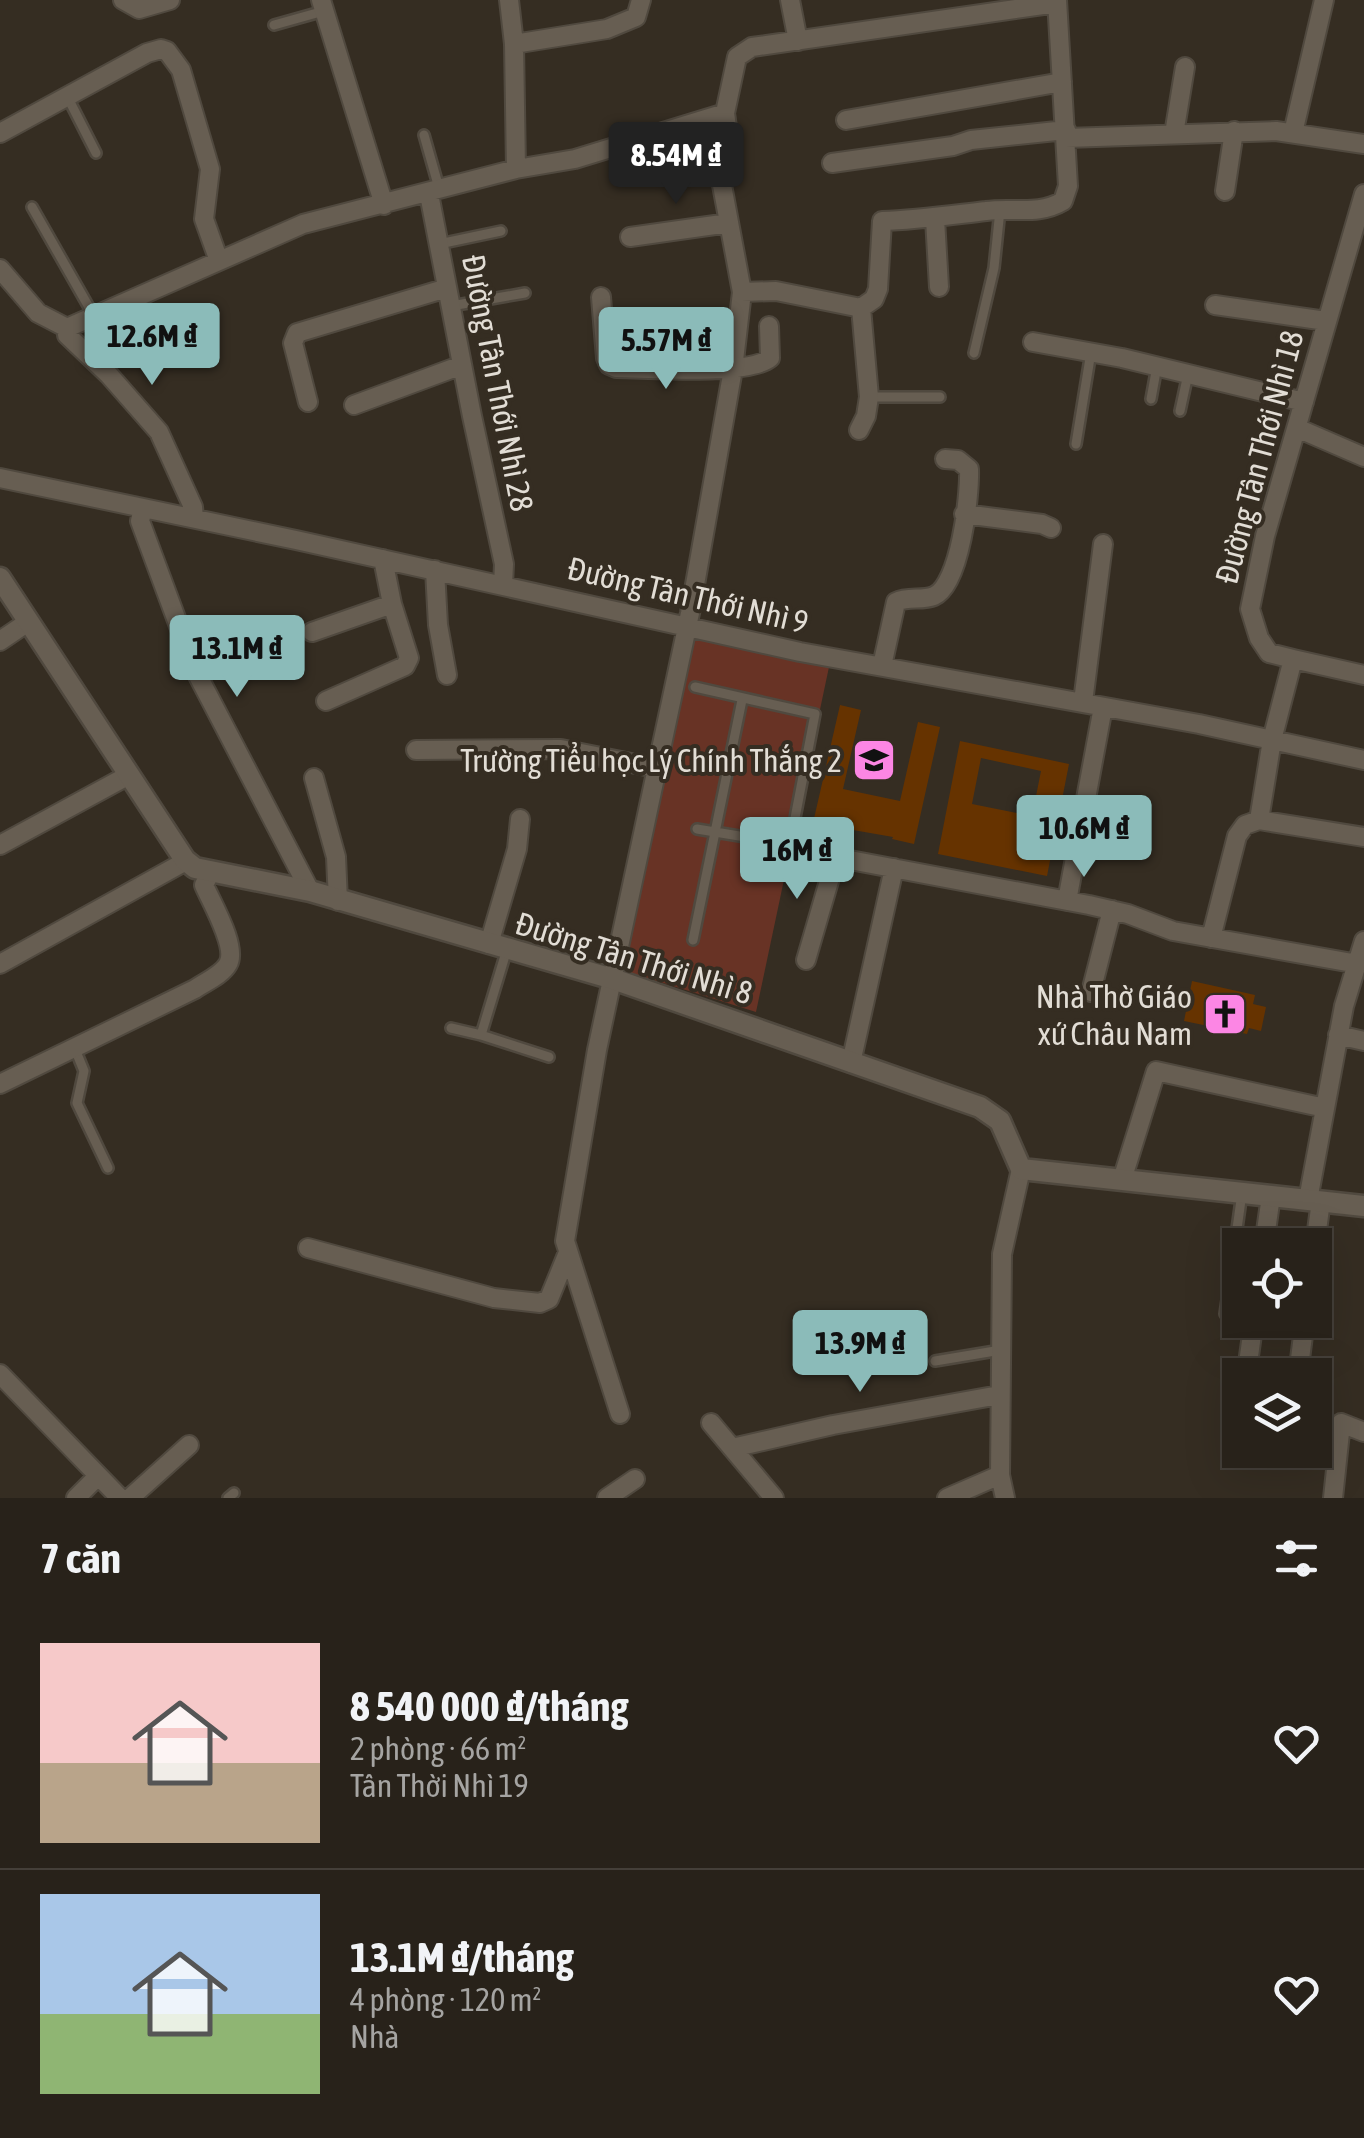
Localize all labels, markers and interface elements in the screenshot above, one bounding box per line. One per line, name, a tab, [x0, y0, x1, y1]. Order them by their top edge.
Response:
pin: 8.54M ₫	[584, 122, 768, 207]
text: 8.54M ₫	[631, 136, 721, 173]
street label: Đường Tân Thới Nhì 28	[455, 252, 541, 514]
pin: 12.6M ₫	[60, 303, 244, 388]
pin: 5.57M ₫	[574, 307, 758, 392]
text: 12.6M ₫	[107, 317, 197, 354]
text: 5.57M ₫	[621, 321, 711, 358]
street label: Đường Tân Thới Nhì 18	[1207, 326, 1311, 588]
street label: Đường Tân Thới Nhì 9	[564, 549, 812, 641]
pin: 13.1M ₫	[145, 615, 329, 700]
text: 13.1M ₫	[192, 629, 282, 666]
school or university icon: Trường Tiểu học Lý Chính Thắng 2	[851, 737, 897, 783]
place label: Trường Tiểu học Lý Chính Thắng 2	[460, 742, 842, 779]
pin: 10.6M ₫	[992, 795, 1176, 880]
text: 10.6M ₫	[1039, 809, 1129, 846]
pin: 16M ₫	[727, 817, 867, 902]
text: 16M ₫	[762, 831, 832, 868]
street label: Đường Tân Thới Nhì 8	[511, 904, 757, 1012]
place label: Nhà Thờ Giáo xứ Châu Nam	[1036, 978, 1192, 1052]
church icon: Nhà Thờ Giáo xứ Châu Nam	[1202, 991, 1248, 1037]
map controls	[1222, 1228, 1332, 1468]
button: locate	[1222, 1228, 1332, 1338]
pin: 13.9M ₫	[768, 1310, 952, 1395]
text: 13.9M ₫	[815, 1324, 905, 1361]
button: layers	[1222, 1358, 1332, 1468]
icon: filters	[1269, 1531, 1324, 1586]
text: 7 căn	[40, 1534, 121, 1582]
text: 8 540 000 ₫/tháng	[350, 1682, 629, 1730]
icon: home	[120, 1683, 240, 1803]
icon: heart	[1269, 1716, 1324, 1771]
text: 2 phòng · 66 m²	[350, 1730, 527, 1767]
text: Tân Thời Nhì 19	[350, 1767, 529, 1804]
text: 13.1M ₫/tháng	[350, 1933, 574, 1981]
icon: home	[120, 1934, 240, 2054]
icon: heart	[1269, 1967, 1324, 2022]
text: 4 phòng · 120 m²	[350, 1981, 542, 2018]
text: Nhà	[350, 2018, 399, 2055]

